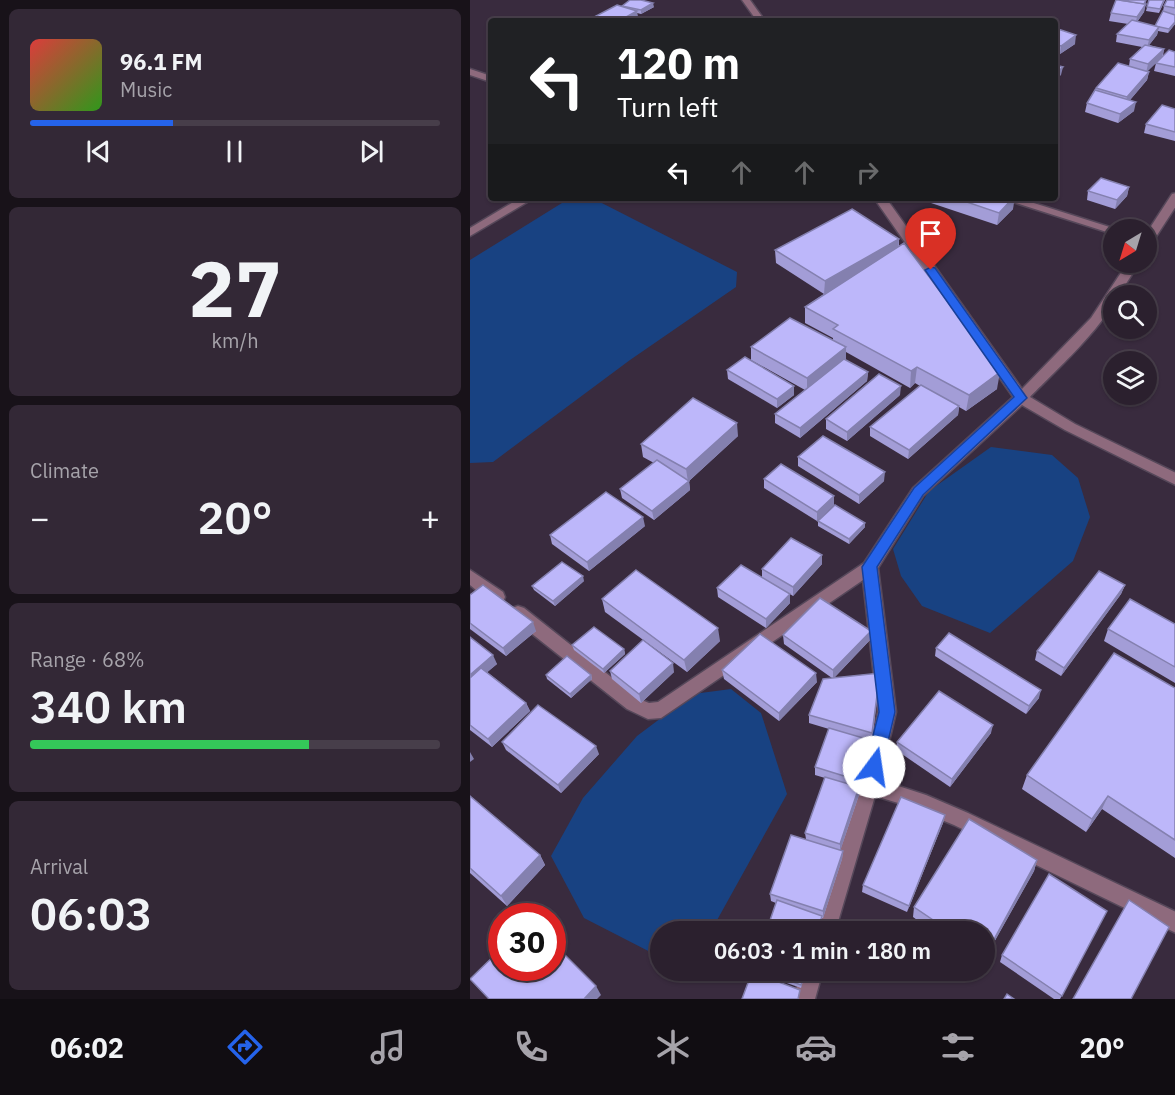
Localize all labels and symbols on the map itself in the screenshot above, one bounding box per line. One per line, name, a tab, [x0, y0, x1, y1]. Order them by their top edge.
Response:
pin	[905, 208, 956, 270]
north arrow	[1103, 219, 1157, 273]
position arrow	[842, 735, 906, 799]
speed limit sign: 30	[488, 903, 566, 981]

